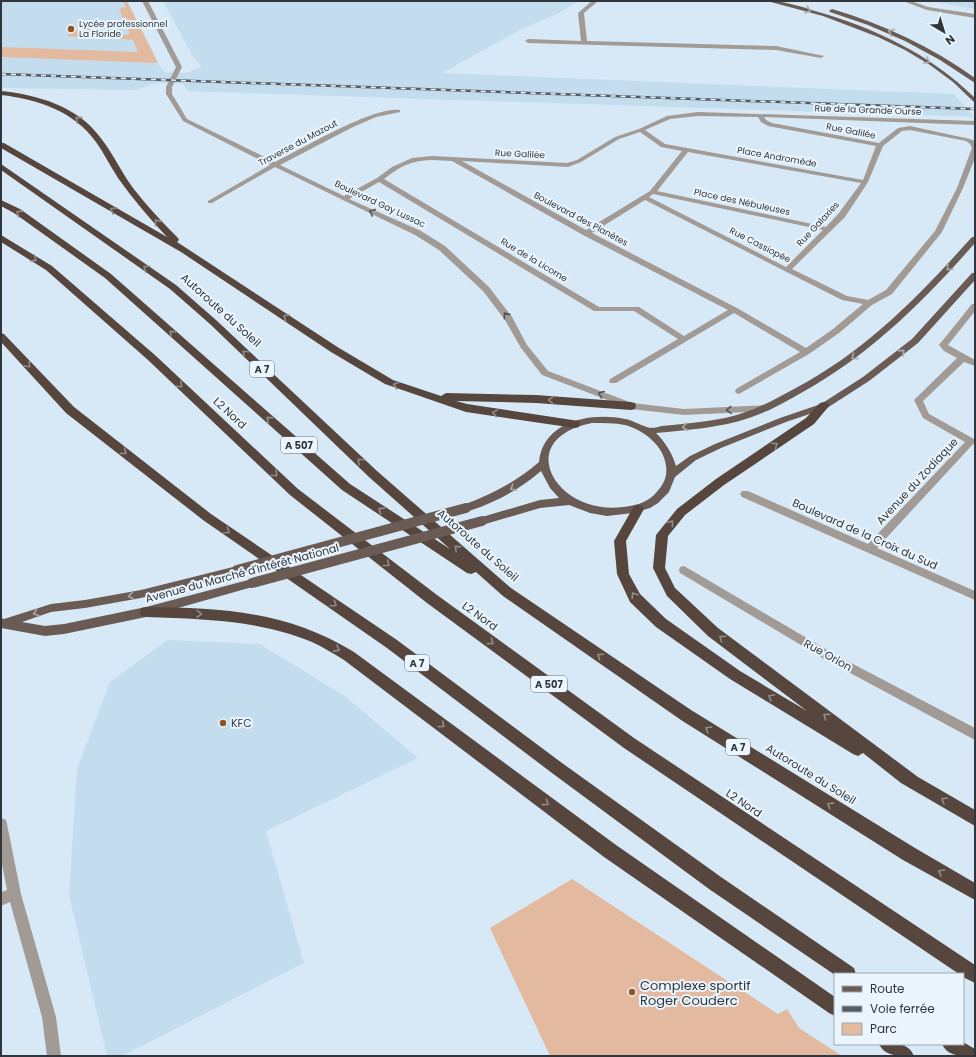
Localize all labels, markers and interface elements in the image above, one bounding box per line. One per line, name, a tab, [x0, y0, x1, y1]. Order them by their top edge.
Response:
one-way arrow	[804, 5, 811, 14]
north arrow	[924, 12, 964, 52]
place label: Lycée professionnel La Floride	[79, 18, 167, 40]
marker: Lycée professionnel La Floride	[66, 24, 76, 34]
one-way arrow	[888, 29, 896, 37]
text: N	[942, 31, 958, 49]
one-way arrow	[923, 56, 930, 64]
street label: Rue de la Grande Ourse	[814, 102, 922, 118]
one-way arrow	[75, 117, 82, 124]
street label: Traverse du Mazout	[256, 117, 340, 169]
street label: Rue Galilée	[825, 120, 877, 142]
street label: Place Andromède	[736, 144, 818, 170]
street label: Rue Galilée	[495, 147, 546, 161]
street label: Boulevard Gay Lussac	[333, 178, 428, 231]
street label: Place des Nébuleuses	[693, 186, 791, 218]
street label: Boulevard des Planètes	[532, 189, 630, 249]
street label: Rue Galaxies	[794, 199, 842, 249]
one-way arrow	[110, 207, 117, 214]
one-way arrow	[369, 208, 376, 216]
one-way arrow	[16, 210, 23, 218]
one-way arrow	[155, 219, 162, 226]
street label: Rue Cassiopée	[727, 224, 793, 266]
street label: Rue de la Licorne	[498, 235, 570, 285]
one-way arrow	[30, 254, 37, 261]
one-way arrow	[946, 263, 953, 271]
one-way arrow	[144, 266, 151, 273]
street label: Autoroute du Soleil	[177, 269, 265, 351]
one-way arrow	[504, 313, 511, 320]
one-way arrow	[283, 315, 290, 322]
one-way arrow	[169, 330, 177, 337]
one-way arrow	[242, 350, 250, 357]
one-way arrow	[898, 350, 905, 357]
one-way arrow	[852, 352, 859, 359]
one-way arrow	[23, 360, 30, 368]
road number: A 7	[250, 361, 274, 377]
one-way arrow	[175, 380, 183, 387]
one-way arrow	[393, 381, 400, 390]
one-way arrow	[598, 391, 605, 399]
street label: L2 Nord	[210, 393, 250, 433]
one-way arrow	[548, 396, 554, 405]
one-way arrow	[726, 405, 732, 414]
one-way arrow	[492, 409, 498, 418]
one-way arrow	[266, 416, 274, 423]
one-way arrow	[682, 422, 688, 431]
street label: Avenue du Zodiaque	[872, 434, 962, 528]
road number: A 507	[281, 437, 317, 453]
one-way arrow	[770, 443, 777, 450]
one-way arrow	[119, 447, 126, 454]
one-way arrow	[357, 458, 365, 466]
one-way arrow	[270, 469, 277, 476]
one-way arrow	[510, 483, 517, 490]
street label: Boulevard de la Croix du Sud	[790, 495, 940, 573]
street label: Autoroute du Soleil	[434, 505, 522, 585]
one-way arrow	[378, 507, 385, 514]
one-way arrow	[667, 521, 674, 528]
one-way arrow	[223, 526, 230, 534]
street label: Avenue du Marché d'Intérêt National	[143, 539, 341, 607]
one-way arrow	[454, 545, 461, 552]
one-way arrow	[382, 559, 389, 566]
one-way arrow	[128, 591, 134, 600]
one-way arrow	[632, 592, 639, 599]
street label: L2 Nord	[459, 598, 501, 634]
one-way arrow	[330, 599, 337, 607]
one-way arrow	[33, 608, 40, 617]
one-way arrow	[196, 609, 202, 618]
street label: Rue Orion	[801, 635, 855, 675]
one-way arrow	[719, 636, 726, 643]
one-way arrow	[486, 637, 493, 644]
one-way arrow	[333, 644, 340, 652]
one-way arrow	[597, 653, 604, 661]
road number: A 7	[405, 655, 429, 671]
road number: A 507	[531, 676, 567, 692]
one-way arrow	[768, 694, 775, 701]
one-way arrow	[823, 714, 830, 721]
place label: KFC	[231, 715, 252, 731]
marker: KFC	[218, 718, 228, 728]
one-way arrow	[438, 720, 445, 728]
one-way arrow	[705, 726, 712, 733]
road number: A 7	[726, 739, 750, 755]
street label: Autoroute du Soleil	[763, 740, 859, 808]
street label: L2 Nord	[723, 785, 765, 821]
one-way arrow	[941, 797, 948, 804]
one-way arrow	[542, 799, 549, 806]
one-way arrow	[827, 802, 834, 809]
one-way arrow	[938, 870, 945, 877]
legend	[834, 973, 964, 1045]
place label: Complexe sportif Roger Couderc	[640, 976, 751, 1010]
text: Route	[870, 980, 904, 997]
marker: Complexe sportif Roger Couderc	[627, 987, 637, 997]
text: Voie ferrée	[870, 1000, 935, 1017]
text: Parc	[870, 1020, 897, 1037]

